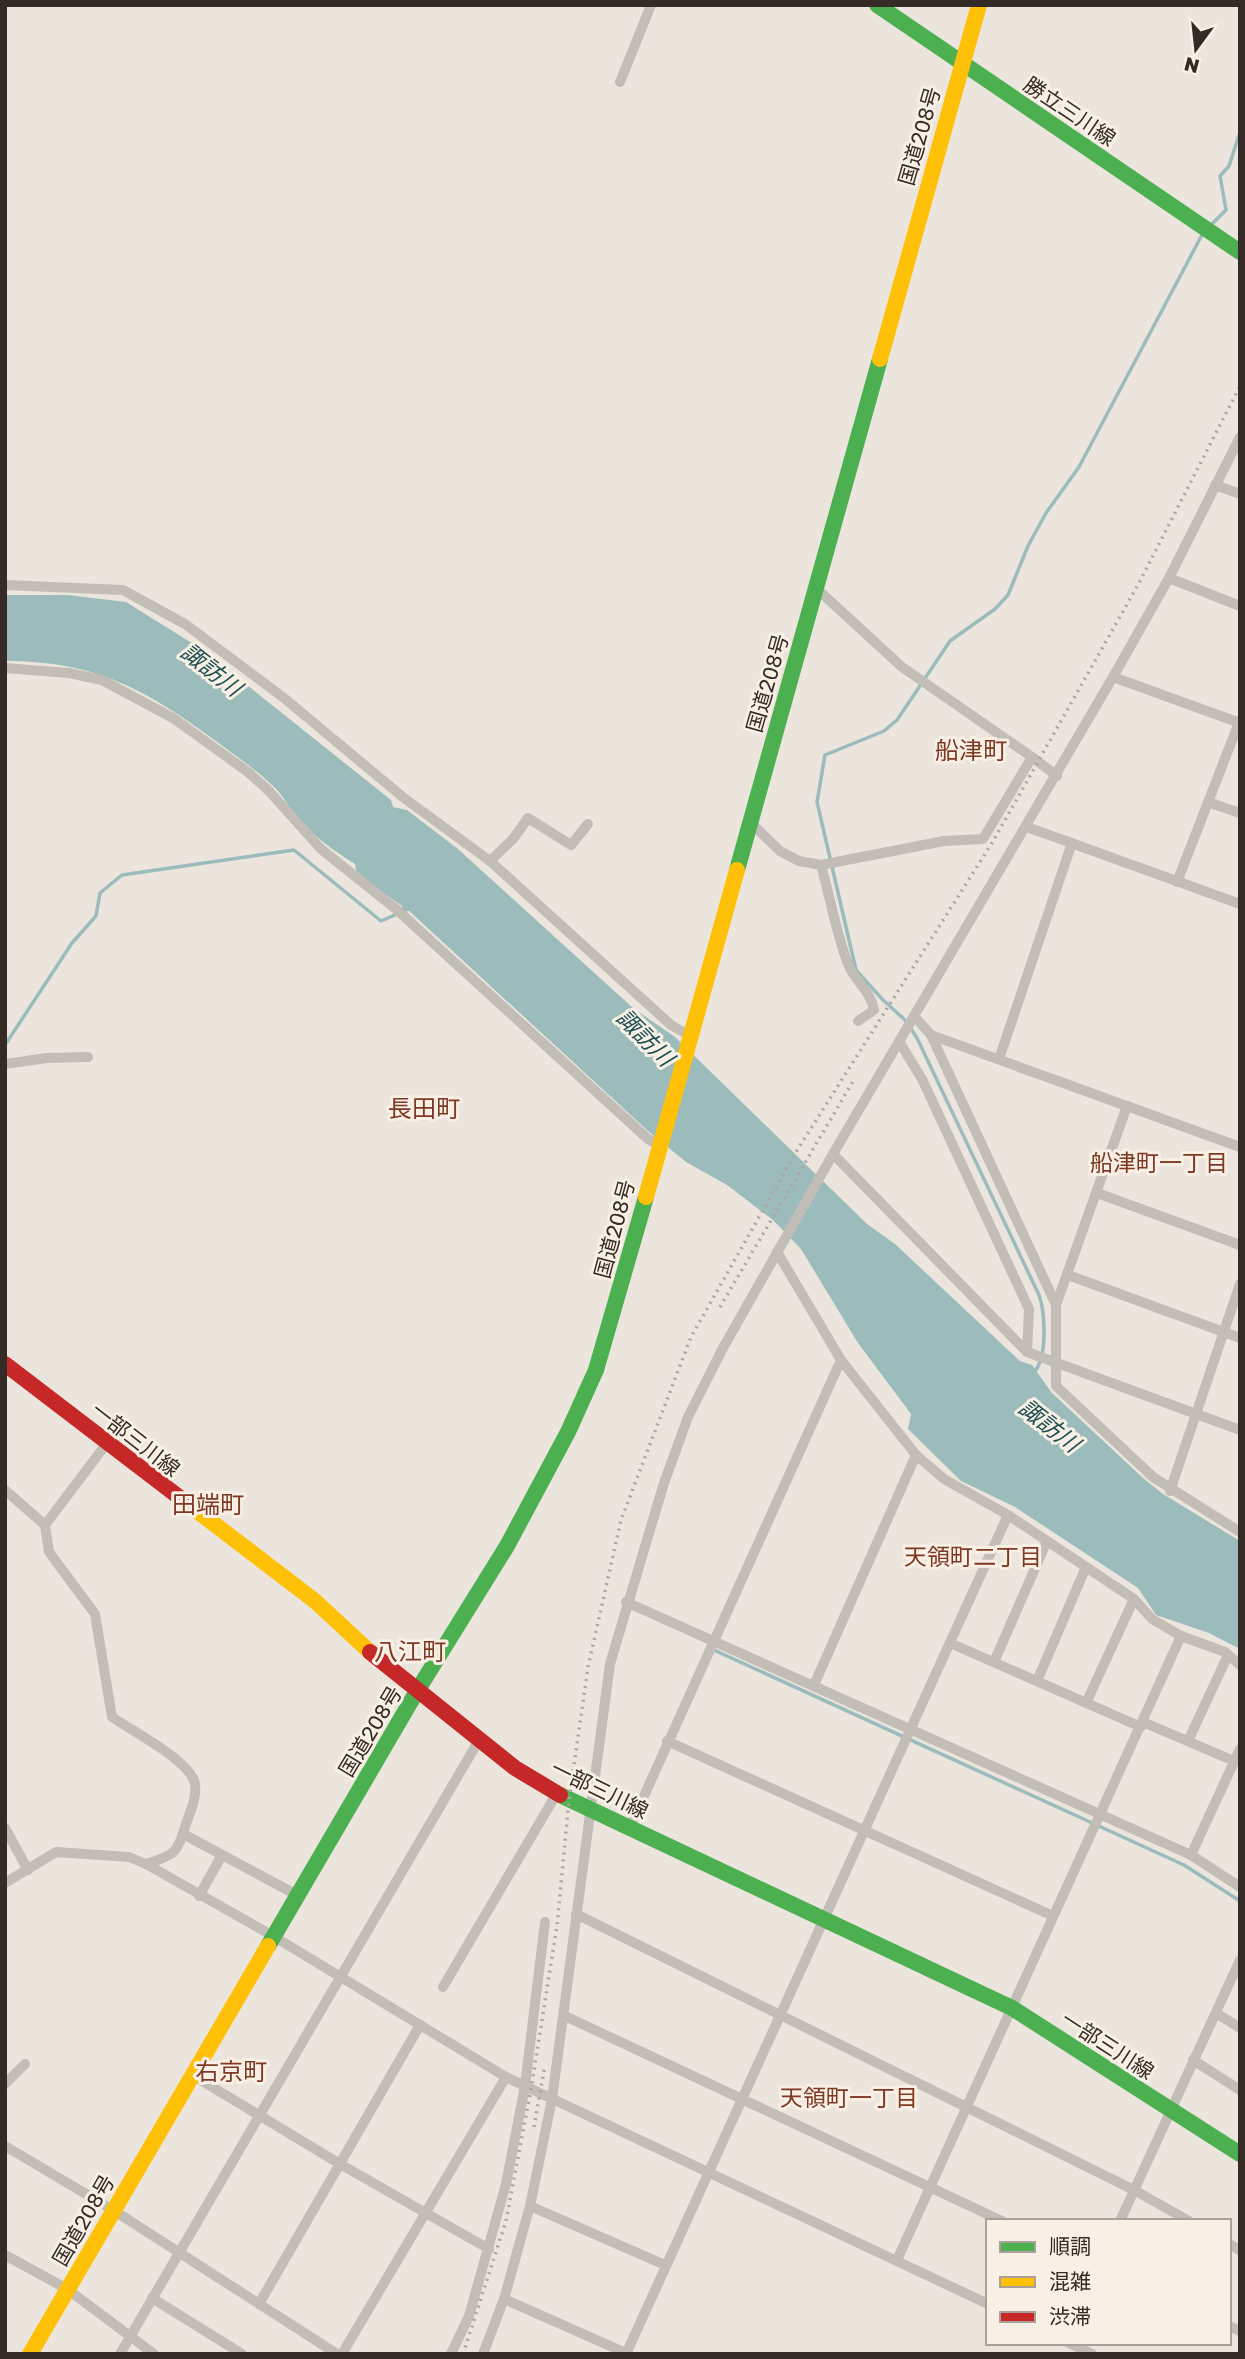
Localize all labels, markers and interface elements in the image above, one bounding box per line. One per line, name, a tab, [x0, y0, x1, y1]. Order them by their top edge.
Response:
north arrow	[1161, 14, 1231, 84]
text: N	[1182, 53, 1201, 79]
street label: 勝立三川線	[1019, 71, 1121, 151]
street label: 国道208号	[893, 84, 945, 188]
street label: 国道208号	[741, 631, 793, 735]
water label: 諏訪川	[176, 637, 250, 703]
district label: 船津町	[935, 735, 1007, 764]
water label: 諏訪川	[612, 1003, 682, 1073]
district label: 長田町	[388, 1093, 460, 1122]
district label: 船津町一丁目	[1090, 1148, 1228, 1176]
street label: 国道208号	[588, 1177, 640, 1281]
water label: 諏訪川	[1014, 1393, 1088, 1459]
street label: 一部三川線	[87, 1396, 185, 1482]
district label: 田端町	[172, 1489, 244, 1518]
district label: 天領町二丁目	[904, 1542, 1042, 1570]
district label: 八江町	[374, 1636, 446, 1665]
street label: 国道208号	[333, 1681, 407, 1781]
street label: 一部三川線	[547, 1754, 653, 1824]
street label: 一部三川線	[1057, 2006, 1159, 2084]
district label: 右京町	[195, 2056, 267, 2085]
district label: 天領町一丁目	[780, 2083, 918, 2111]
street label: 国道208号	[46, 2170, 120, 2270]
legend	[986, 2219, 1231, 2345]
text: 順調	[1049, 2233, 1091, 2259]
text: 混雑	[1049, 2268, 1091, 2294]
text: 渋滞	[1049, 2303, 1091, 2329]

